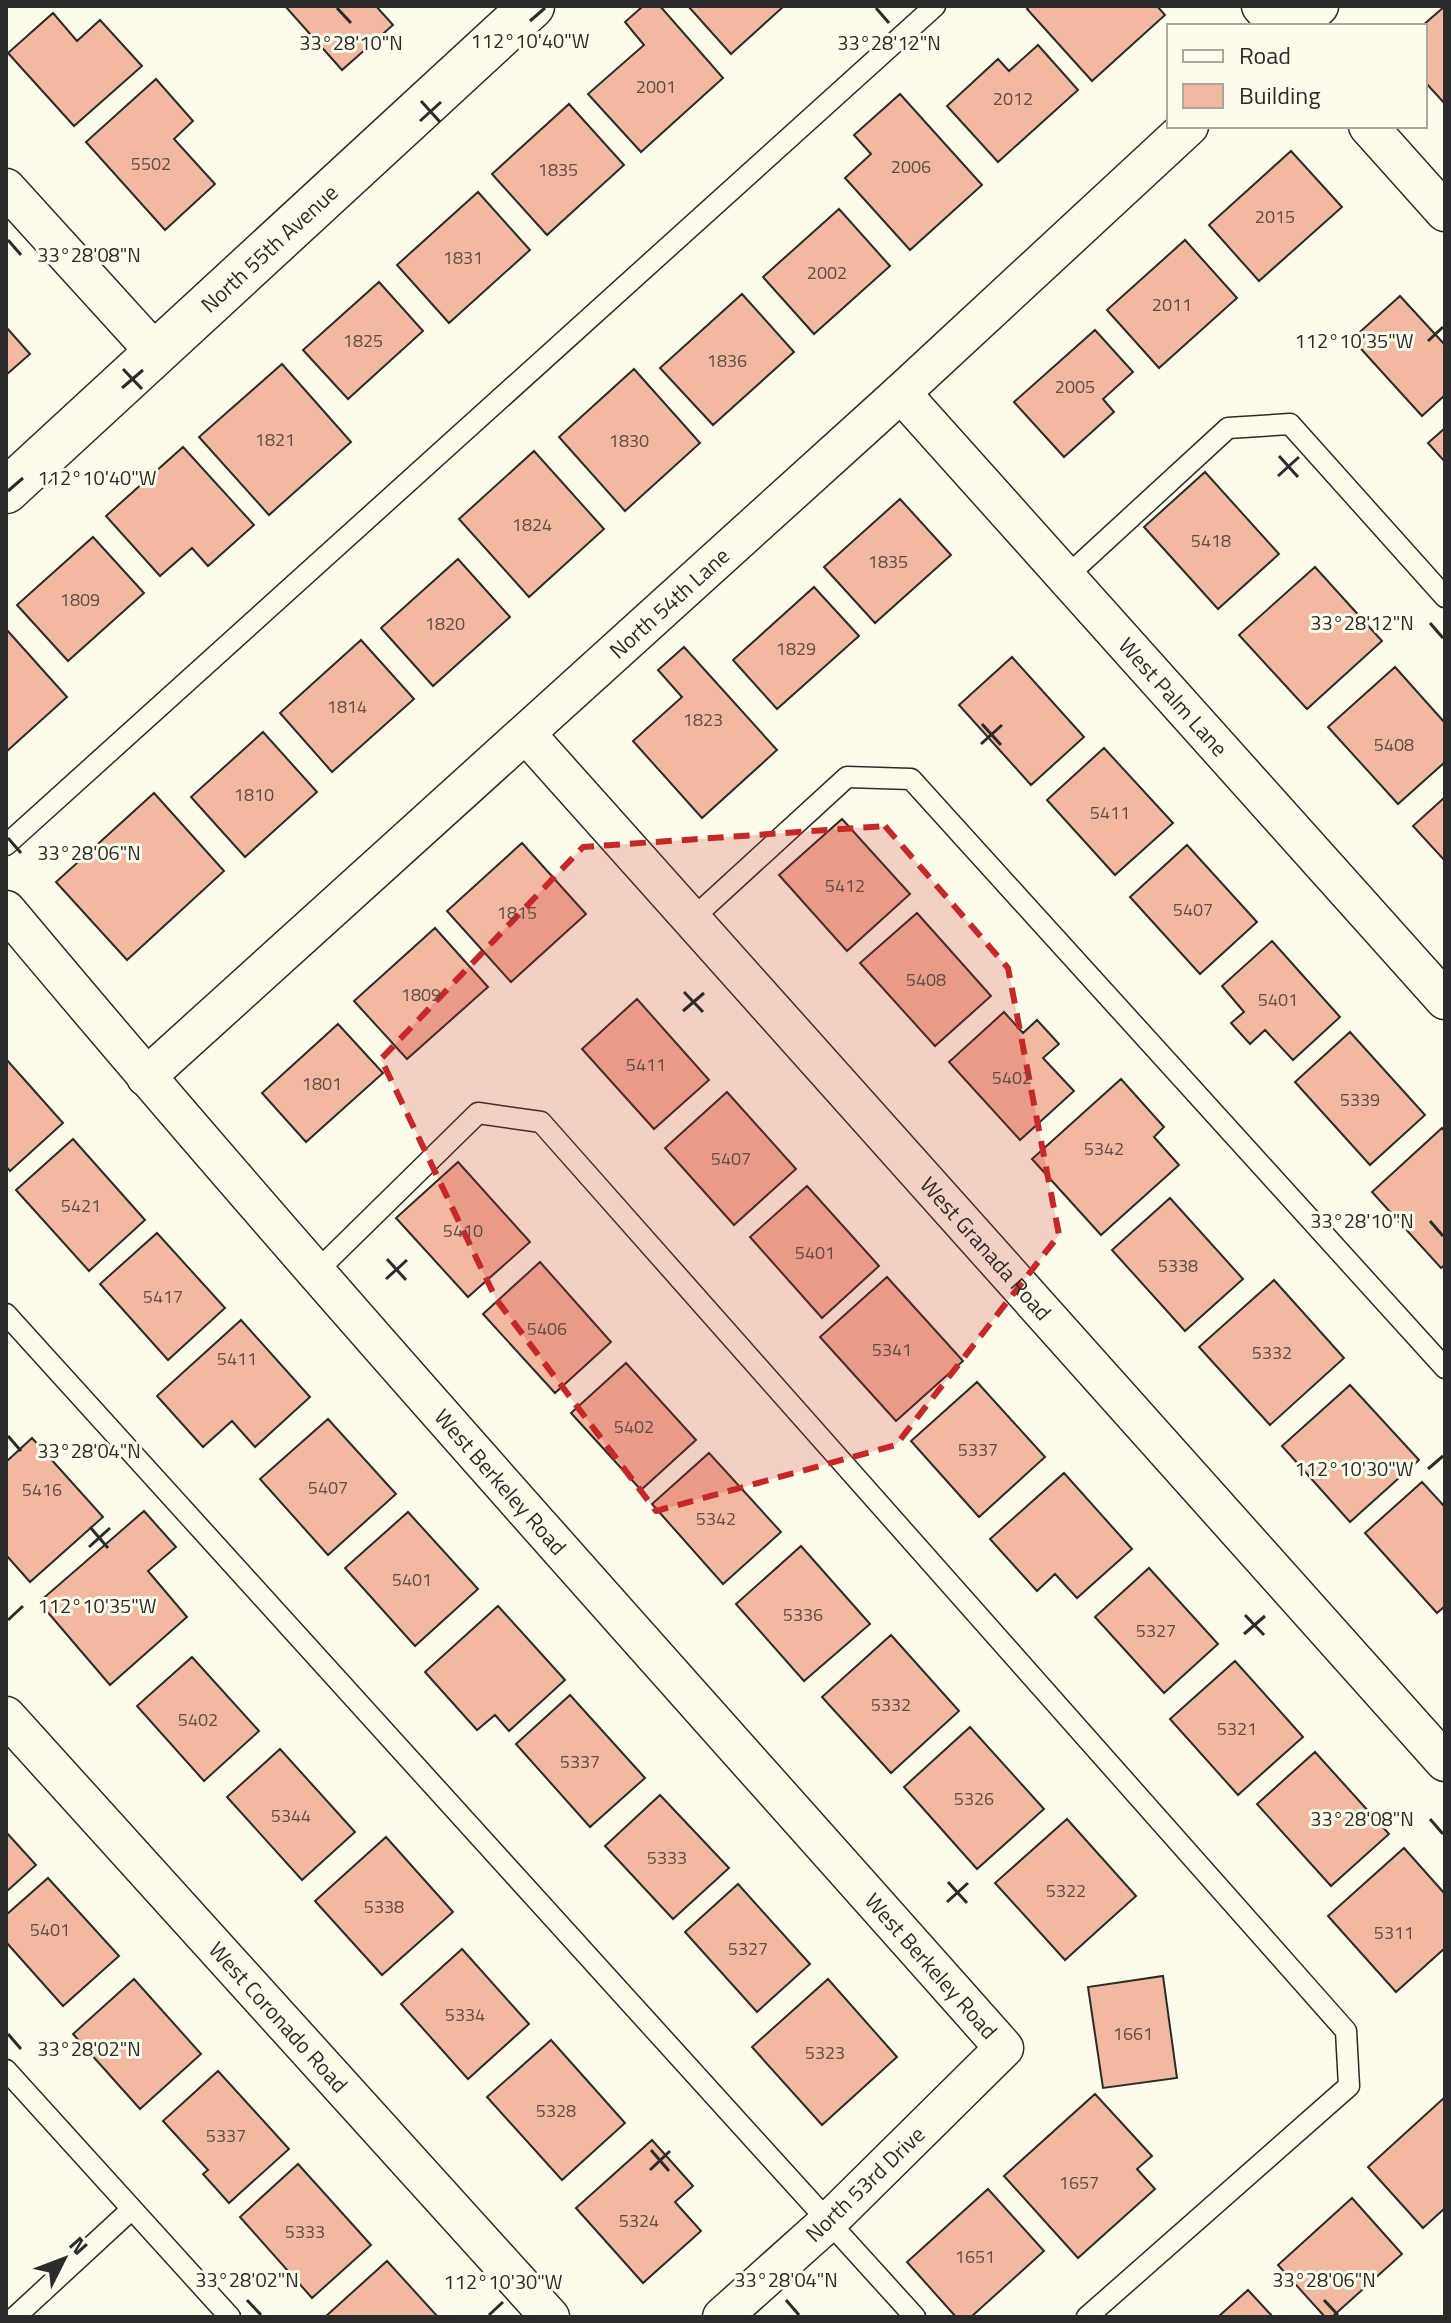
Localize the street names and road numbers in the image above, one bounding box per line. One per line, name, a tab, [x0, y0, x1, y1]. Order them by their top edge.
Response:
street label: North 55th Avenue	[193, 176, 346, 321]
street label: North 54th Lane	[601, 539, 737, 667]
street label: West Palm Lane	[1111, 630, 1236, 764]
street label: West Granada Road	[912, 1169, 1060, 1328]
street label: West Berkeley Road	[426, 1401, 575, 1563]
street label: West Berkeley Road	[857, 1885, 1006, 2047]
street label: West Coronado Road	[201, 1934, 356, 2100]
street label: North 53rd Drive	[797, 2118, 933, 2250]

